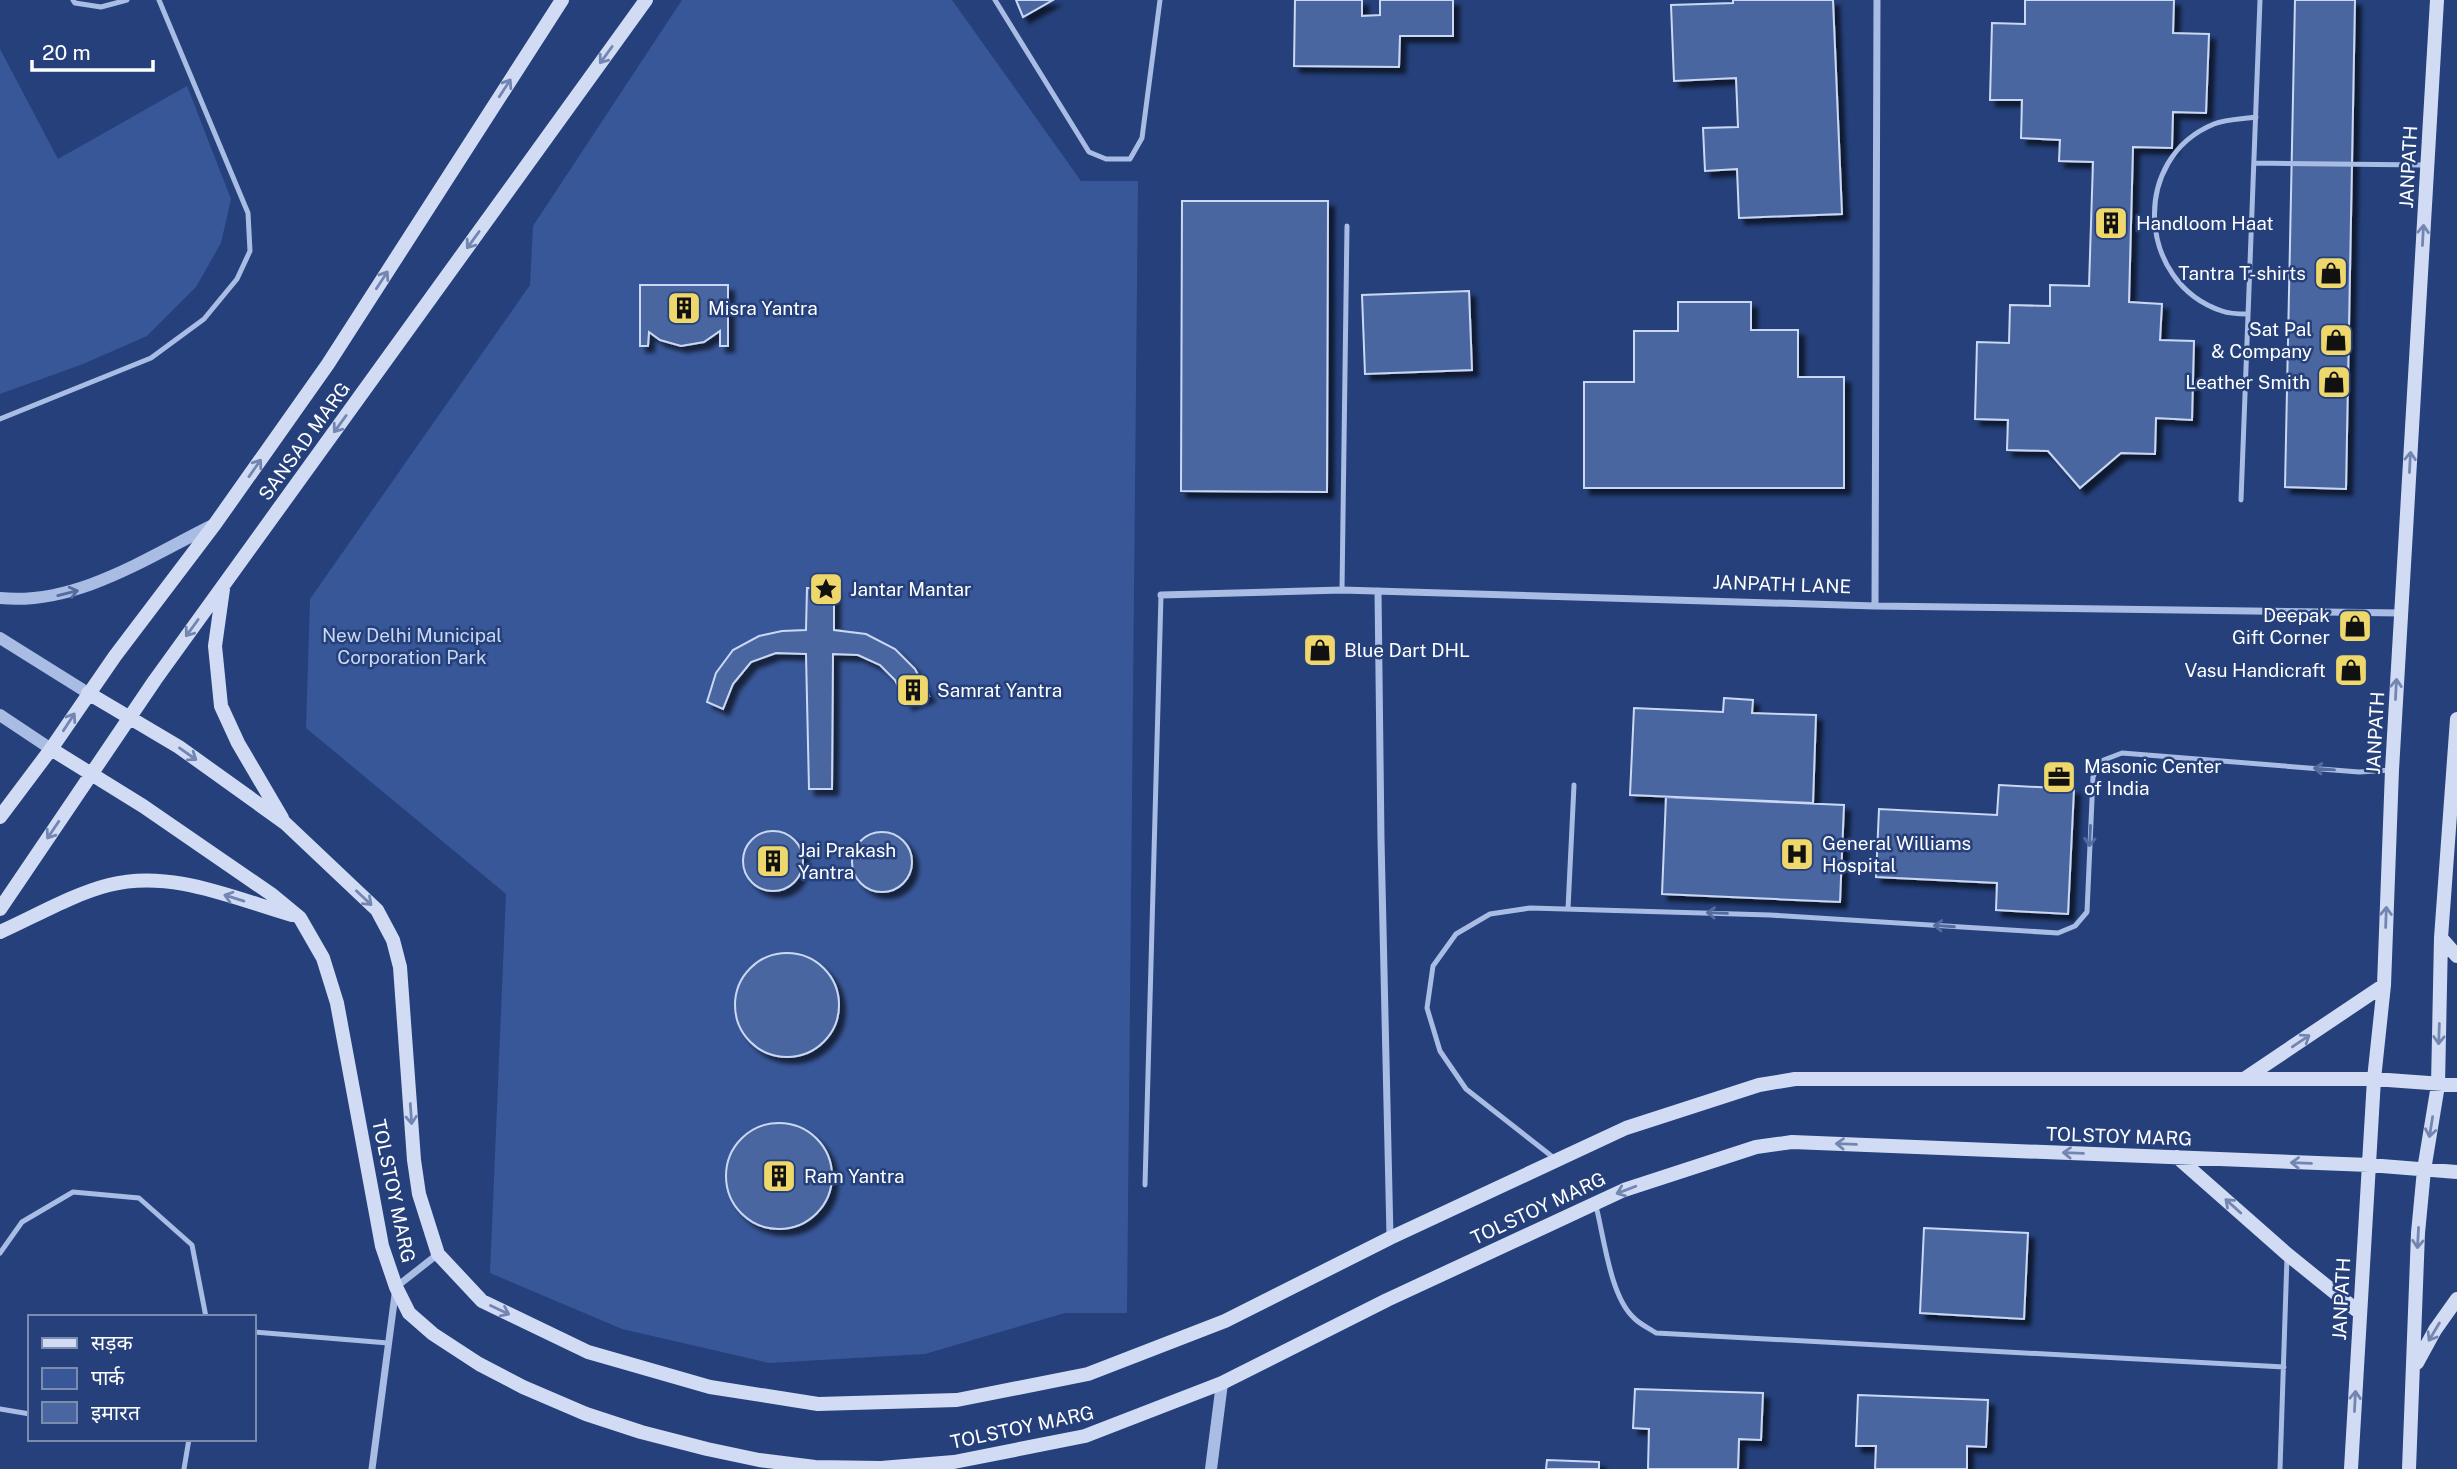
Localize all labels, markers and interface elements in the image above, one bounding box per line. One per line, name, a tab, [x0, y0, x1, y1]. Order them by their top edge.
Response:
scale bar	[32, 28, 152, 72]
text: 20 m	[42, 40, 91, 65]
one-way arrow	[599, 45, 613, 64]
one-way arrow	[498, 79, 512, 99]
street label: JANPATH	[2395, 125, 2421, 209]
building icon: Handloom Haat	[2092, 204, 2130, 242]
place label: Handloom Haat	[2136, 212, 2274, 234]
one-way arrow	[2417, 224, 2430, 247]
one-way arrow	[466, 230, 480, 249]
shop icon: Tantra T-shirts	[2312, 254, 2350, 292]
place label: Tantra T-shirts	[2178, 262, 2306, 284]
one-way arrow	[375, 271, 390, 290]
building icon: Misra Yantra	[665, 289, 703, 327]
place label: Misra Yantra	[708, 297, 818, 319]
place label: Sat Pal & Company	[2211, 318, 2312, 362]
shop icon: Sat Pal & Company	[2317, 321, 2355, 359]
shop icon: Leather Smith	[2315, 363, 2353, 401]
place label: Leather Smith	[2185, 371, 2310, 393]
street label: SANSAD MARG	[254, 378, 354, 504]
one-way arrow	[333, 414, 347, 433]
one-way arrow	[2404, 451, 2417, 474]
one-way arrow	[248, 459, 262, 478]
place icon: Jantar Mantar	[807, 570, 845, 608]
street label: JANPATH LANE	[1712, 571, 1852, 597]
place label: Jantar Mantar	[850, 578, 971, 600]
one-way arrow	[56, 586, 78, 599]
place label: Deepak Gift Corner	[2232, 604, 2330, 648]
shop icon: Deepak Gift Corner	[2336, 607, 2374, 645]
one-way arrow	[185, 618, 199, 637]
park label: New Delhi Municipal Corporation Park	[322, 624, 502, 668]
shop icon: Blue Dart DHL	[1301, 631, 1339, 669]
place label: Blue Dart DHL	[1344, 639, 1470, 661]
shop icon: Vasu Handicraft	[2332, 651, 2370, 689]
place label: Vasu Handicraft	[2184, 659, 2326, 681]
building icon: Samrat Yantra	[894, 671, 932, 709]
one-way arrow	[2390, 678, 2403, 701]
place label: Samrat Yantra	[937, 679, 1062, 701]
street label: JANPATH	[2362, 691, 2388, 775]
one-way arrow	[61, 713, 76, 732]
one-way arrow	[178, 747, 197, 761]
place label: Masonic Center of India	[2084, 755, 2222, 799]
office icon: Masonic Center of India	[2040, 758, 2078, 796]
one-way arrow	[2313, 762, 2335, 775]
one-way arrow	[46, 820, 60, 839]
one-way arrow	[2084, 824, 2097, 847]
place label: General Williams Hospital	[1822, 832, 1971, 876]
hospital icon: General Williams Hospital	[1778, 835, 1816, 873]
place label: Jai Prakash Yantra	[798, 839, 896, 883]
building icon: Jai Prakash Yantra	[754, 842, 792, 880]
one-way arrow	[355, 889, 372, 906]
one-way arrow	[224, 891, 246, 903]
one-way arrow	[2380, 905, 2393, 928]
one-way arrow	[1705, 907, 1728, 920]
one-way arrow	[1933, 919, 1956, 932]
one-way arrow	[2433, 1023, 2446, 1046]
one-way arrow	[2291, 1034, 2310, 1048]
one-way arrow	[405, 1103, 418, 1125]
one-way arrow	[2424, 1116, 2437, 1138]
street label: TOLSTOY MARG	[368, 1117, 420, 1265]
street label: TOLSTOY MARG	[2046, 1122, 2192, 1150]
one-way arrow	[1835, 1137, 1858, 1150]
one-way arrow	[2062, 1146, 2085, 1159]
one-way arrow	[2289, 1156, 2312, 1169]
building icon: Ram Yantra	[760, 1157, 798, 1195]
place label: Ram Yantra	[804, 1165, 905, 1187]
street label: TOLSTOY MARG	[1467, 1167, 1609, 1249]
one-way arrow	[1615, 1184, 1637, 1197]
one-way arrow	[2224, 1198, 2242, 1214]
one-way arrow	[2412, 1227, 2425, 1250]
street label: JANPATH	[2328, 1257, 2354, 1341]
one-way arrow	[489, 1303, 510, 1317]
legend	[28, 1315, 256, 1441]
one-way arrow	[2427, 1322, 2441, 1342]
text: सड़क	[91, 1330, 133, 1355]
text: पार्क	[91, 1365, 125, 1390]
one-way arrow	[2349, 1390, 2362, 1413]
text: इमारत	[91, 1400, 141, 1425]
street label: TOLSTOY MARG	[948, 1401, 1096, 1453]

